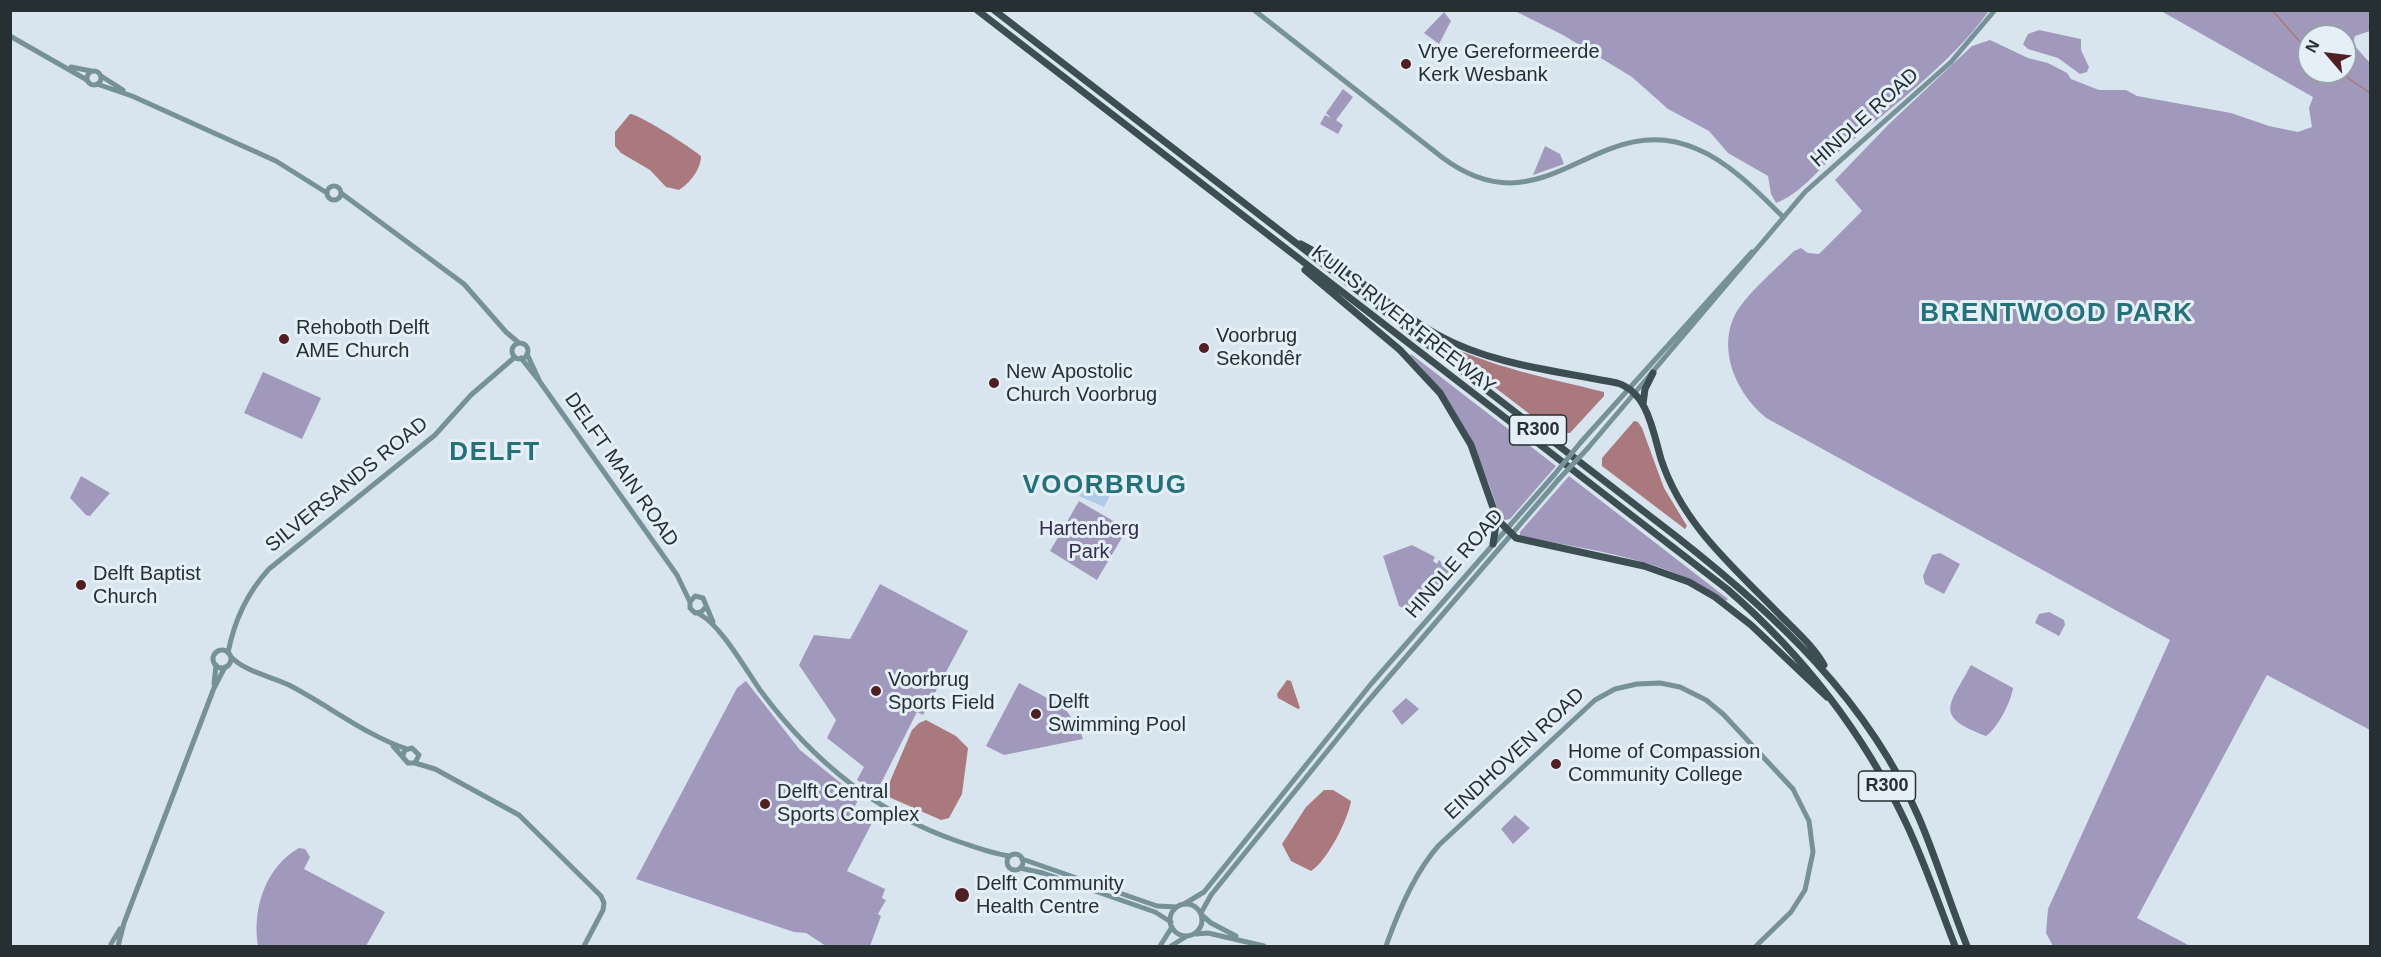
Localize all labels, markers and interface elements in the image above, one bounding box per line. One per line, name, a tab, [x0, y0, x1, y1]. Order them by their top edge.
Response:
north arrow	[2297, 24, 2357, 84]
text: N	[2302, 37, 2323, 55]
place label: Vrye Gereformeerde Kerk Wesbank	[1418, 40, 1600, 87]
marker: Vrye Gereformeerde Kerk Wesbank	[1399, 57, 1413, 71]
street label: HINDLE ROAD	[1806, 63, 1924, 173]
street label: KUILS RIVER FREEWAY	[1306, 241, 1500, 399]
district label: BRENTWOOD PARK	[1920, 298, 2194, 330]
place label: Rehoboth Delft AME Church	[296, 316, 429, 363]
place label: Voorbrug Sekondêr	[1216, 324, 1302, 371]
marker: Rehoboth Delft AME Church	[277, 332, 291, 346]
marker: Voorbrug Sekondêr	[1197, 341, 1211, 355]
place label: New Apostolic Church Voorbrug	[1006, 360, 1157, 407]
marker: New Apostolic Church Voorbrug	[987, 376, 1001, 390]
street label: DELFT MAIN ROAD	[559, 388, 683, 552]
street label: SILVERSANDS ROAD	[261, 412, 433, 558]
road number: R300	[1510, 415, 1566, 445]
district label: DELFT	[449, 437, 541, 469]
district label: VOORBRUG	[1022, 470, 1188, 502]
street label: HINDLE ROAD	[1401, 505, 1509, 623]
park label: Hartenberg Park	[1039, 517, 1139, 564]
place label: Delft Baptist Church	[93, 562, 201, 609]
marker: Delft Baptist Church	[74, 578, 88, 592]
place label: Voorbrug Sports Field	[888, 668, 995, 715]
street label: EINDHOVEN ROAD	[1440, 683, 1590, 825]
marker: Voorbrug Sports Field	[869, 684, 883, 698]
place label: Delft Swimming Pool	[1048, 690, 1186, 737]
marker: Delft Swimming Pool	[1029, 707, 1043, 721]
place label: Home of Compassion Community College	[1568, 740, 1760, 787]
marker: Home of Compassion Community College	[1549, 757, 1563, 771]
road number: R300	[1858, 771, 1916, 801]
place label: Delft Central Sports Complex	[777, 780, 919, 827]
marker: Delft Central Sports Complex	[758, 797, 772, 811]
place label: Delft Community Health Centre	[976, 872, 1124, 919]
marker: Delft Community Health Centre	[953, 886, 971, 904]

